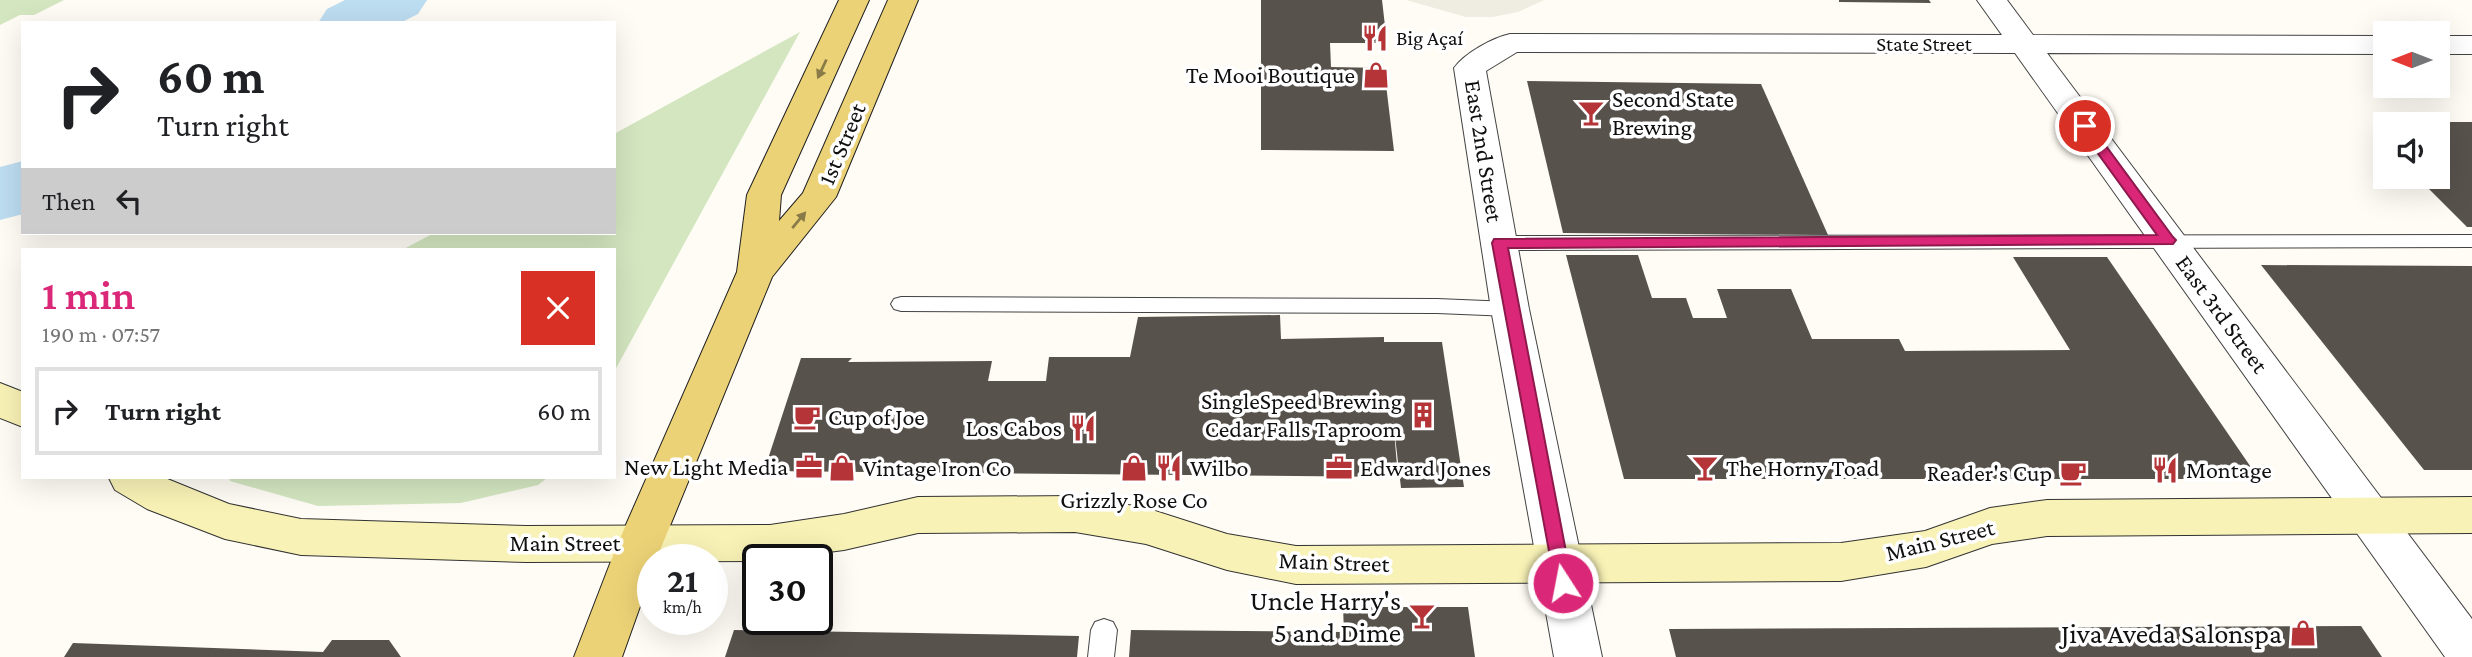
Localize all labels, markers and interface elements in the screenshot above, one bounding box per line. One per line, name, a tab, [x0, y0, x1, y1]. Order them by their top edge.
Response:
north arrow	[2373, 21, 2450, 98]
map controls	[2373, 21, 2450, 189]
restaurant icon: Big Açaí	[1360, 23, 1390, 53]
place label: Big Açaí	[1396, 26, 1464, 50]
street label: State Street	[1876, 32, 1973, 56]
icon: right	[42, 49, 133, 140]
text: 60 m	[157, 49, 264, 104]
one-way arrow	[816, 59, 828, 79]
shop icon: Te Mooi Boutique	[1361, 60, 1391, 90]
place label: Te Mooi Boutique	[1186, 61, 1355, 88]
street label: East 2nd Street	[1460, 78, 1509, 225]
place label: Second State Brewing	[1612, 85, 1734, 140]
pin	[2055, 96, 2115, 156]
street label: 1st Street	[812, 98, 871, 189]
bar icon: Second State Brewing	[1576, 98, 1606, 128]
text: Turn right	[157, 107, 289, 143]
icon: arrive	[2066, 107, 2104, 145]
button: sound	[2373, 112, 2450, 189]
icon: left	[110, 182, 148, 220]
text: Then	[42, 187, 96, 216]
one-way arrow	[791, 212, 806, 229]
street label: East 3rd Street	[2171, 250, 2275, 379]
text: 1 min	[42, 271, 135, 318]
button: close	[521, 271, 595, 345]
text: 190 m · 07:57	[42, 321, 160, 347]
place label: SingleSpeed Brewing Cedar Falls Taproom	[1201, 387, 1402, 442]
icon: right	[46, 392, 84, 430]
text: Turn right	[105, 397, 221, 426]
text: 60 m	[537, 397, 591, 426]
building icon: SingleSpeed Brewing Cedar Falls Taproom	[1408, 400, 1438, 430]
cafe icon: Cup of Joe	[792, 402, 822, 432]
place label: Cup of Joe	[828, 403, 925, 430]
restaurant icon: Los Cabos	[1068, 413, 1098, 443]
place label: Los Cabos	[965, 414, 1062, 441]
office icon: New Light Media	[794, 452, 824, 482]
place label: New Light Media	[624, 453, 788, 480]
shop icon: Vintage Iron Co	[827, 453, 857, 483]
shop icon: Grizzly Rose Co	[1119, 453, 1149, 483]
restaurant icon: Wilbo	[1154, 453, 1184, 483]
office icon: Edward Jones	[1324, 453, 1354, 483]
bar icon: The Horny Toad	[1690, 453, 1720, 483]
place label: Vintage Iron Co	[863, 454, 1011, 481]
place label: Wilbo	[1190, 454, 1248, 481]
place label: Edward Jones	[1360, 454, 1491, 481]
place label: The Horny Toad	[1726, 454, 1880, 481]
restaurant icon: Montage	[2150, 455, 2180, 485]
place label: Montage	[2186, 456, 2272, 483]
cafe icon: Reader's Cup	[2058, 458, 2088, 488]
place label: Reader's Cup	[1927, 459, 2052, 486]
place label: Grizzly Rose Co	[1060, 486, 1208, 513]
street label: Main Street	[1883, 513, 1998, 566]
street label: Main Street	[510, 529, 622, 556]
speed limit sign: 30	[742, 544, 833, 635]
street label: Main Street	[1278, 546, 1391, 577]
position arrow	[1526, 546, 1600, 620]
text: 21	[667, 561, 698, 600]
place label: Uncle Harry's 5 and Dime	[1250, 585, 1401, 648]
text: km/h	[663, 597, 702, 617]
bar icon: Uncle Harry's 5 and Dime	[1407, 601, 1437, 631]
place label: Jiva Aveda Salonspa	[2058, 618, 2282, 649]
shop icon: Jiva Aveda Salonspa	[2288, 618, 2318, 648]

